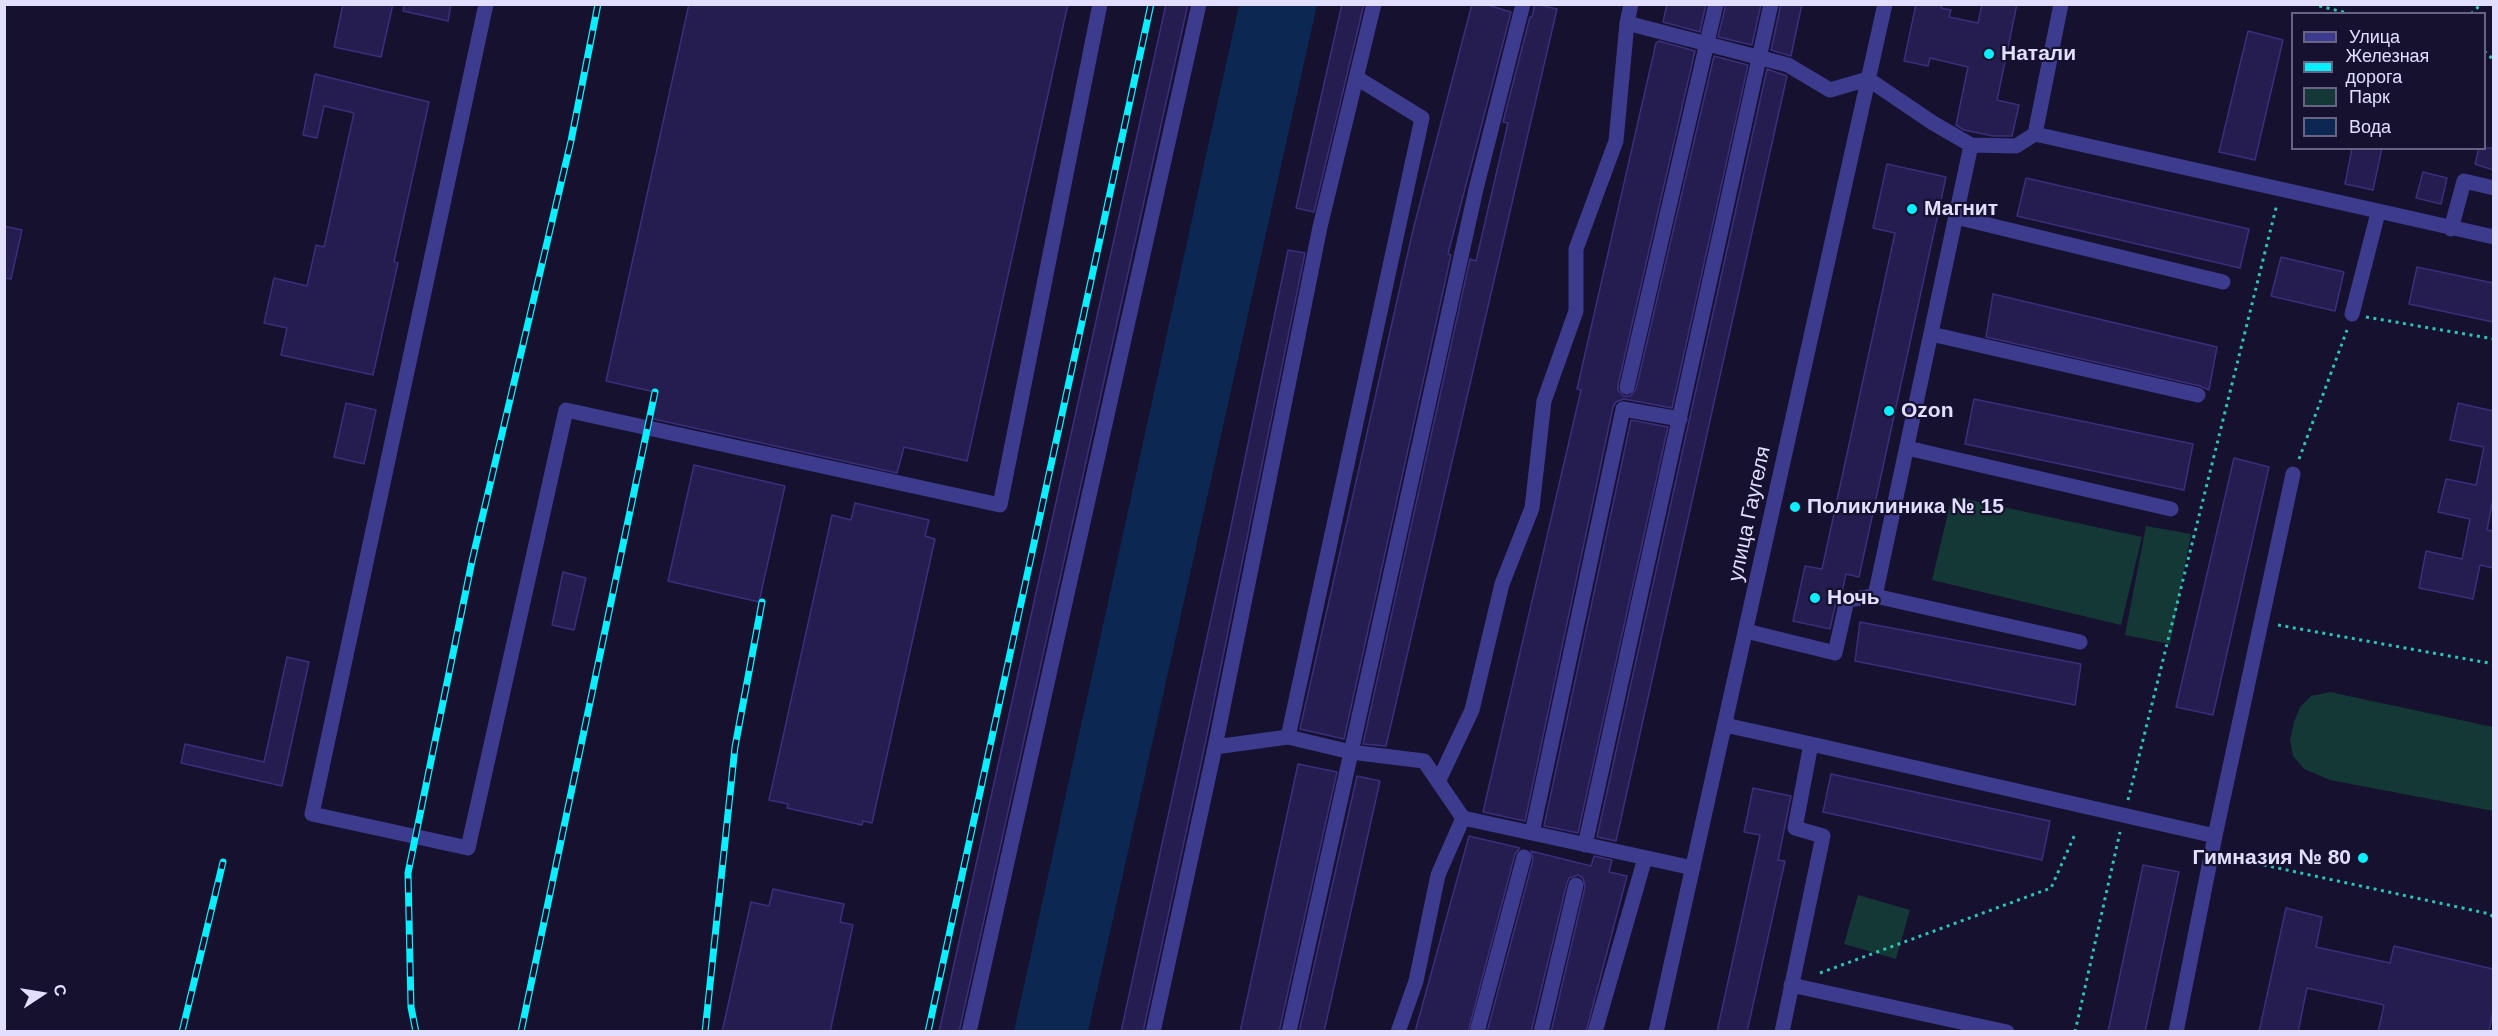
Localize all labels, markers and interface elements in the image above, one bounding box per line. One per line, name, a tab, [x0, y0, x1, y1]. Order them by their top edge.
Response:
legend	[2291, 12, 2486, 150]
text: Улица	[2349, 27, 2400, 47]
place label: Натали	[2001, 41, 2076, 67]
text: Железная дорога	[2345, 46, 2429, 87]
marker: Натали	[1982, 47, 1996, 61]
text: Парк	[2349, 87, 2390, 107]
text: Вода	[2349, 117, 2391, 137]
place label: Магнит	[1924, 196, 1998, 222]
marker: Магнит	[1905, 202, 1919, 216]
place label: Ozon	[1901, 398, 1953, 424]
marker: Ozon	[1882, 404, 1896, 418]
street label: улица Гаугеля	[1723, 444, 1777, 584]
place label: Поликлиника № 15	[1807, 494, 2004, 520]
marker: Поликлиника № 15	[1788, 500, 1802, 514]
place label: Ночь	[1827, 585, 1880, 611]
marker: Ночь	[1808, 591, 1822, 605]
place label: Гимназия № 80	[2193, 845, 2351, 871]
marker: Гимназия № 80	[2356, 851, 2370, 865]
north arrow	[12, 964, 72, 1024]
text: С	[51, 983, 70, 998]

